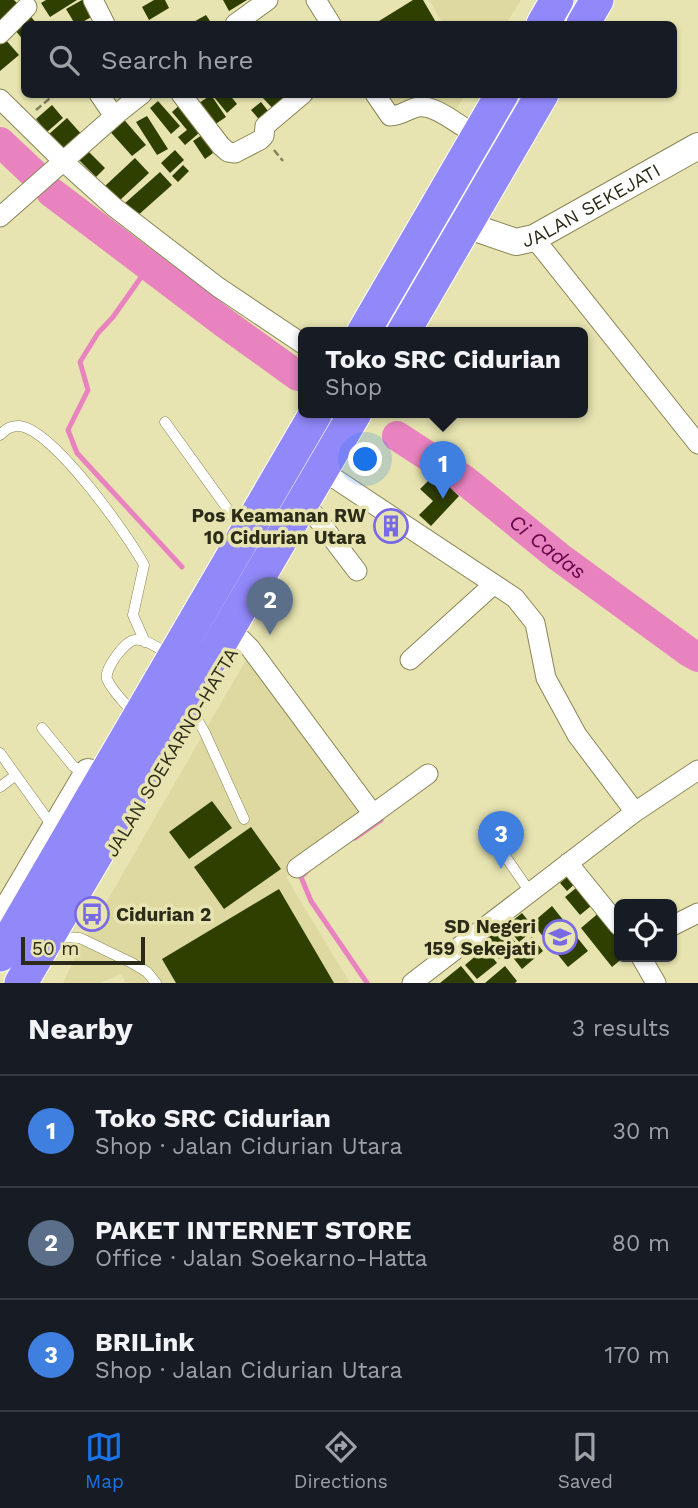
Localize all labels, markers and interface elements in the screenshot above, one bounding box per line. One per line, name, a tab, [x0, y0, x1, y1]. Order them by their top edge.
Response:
search box	[21, 21, 677, 98]
icon: search	[45, 41, 83, 79]
text: Search here	[101, 45, 253, 75]
street label: JALAN SEKEJATI	[520, 159, 664, 252]
popup	[298, 327, 588, 418]
text: Toko SRC Cidurian	[325, 344, 561, 374]
text: Shop	[325, 374, 382, 401]
pin: 1	[420, 441, 466, 499]
your location	[348, 442, 382, 476]
place label: Pos Keamanan RW 10 Cidurian Utara	[191, 504, 366, 549]
building icon: Pos Keamanan RW 10 Cidurian Utara	[372, 507, 410, 545]
water label: Ci Cadas	[504, 509, 591, 584]
pin: 2	[247, 577, 293, 635]
street label: JALAN SOEKARNO-HATTA	[100, 643, 243, 861]
pin: 3	[478, 811, 524, 869]
bus stop icon: Cidurian 2	[73, 895, 111, 933]
map controls	[614, 899, 677, 962]
button: locate	[614, 899, 677, 962]
place label: Cidurian 2	[116, 903, 211, 926]
place label: SD Negeri 159 Sekejati	[424, 915, 536, 960]
school or university icon: SD Negeri 159 Sekejati	[541, 918, 579, 956]
scale bar	[21, 934, 145, 966]
text: 50 m	[32, 937, 79, 960]
text: Nearby	[28, 1011, 133, 1046]
text: 3 results	[572, 1015, 670, 1042]
text: Toko SRC Cidurian	[95, 1103, 331, 1133]
text: 1	[46, 1118, 56, 1145]
text: 30 m	[613, 1118, 670, 1145]
text: Shop · Jalan Cidurian Utara	[95, 1133, 402, 1160]
text: PAKET INTERNET STORE	[95, 1215, 411, 1245]
text: 2	[44, 1230, 58, 1257]
text: 80 m	[612, 1230, 670, 1257]
text: Office · Jalan Soekarno-Hatta	[95, 1245, 428, 1272]
text: BRILink	[95, 1327, 194, 1357]
text: 3	[44, 1342, 58, 1369]
text: 170 m	[605, 1342, 670, 1369]
text: Shop · Jalan Cidurian Utara	[95, 1357, 402, 1384]
tab: Map	[85, 1428, 124, 1493]
tab: Directions	[294, 1428, 388, 1493]
tab: Saved	[558, 1428, 613, 1493]

